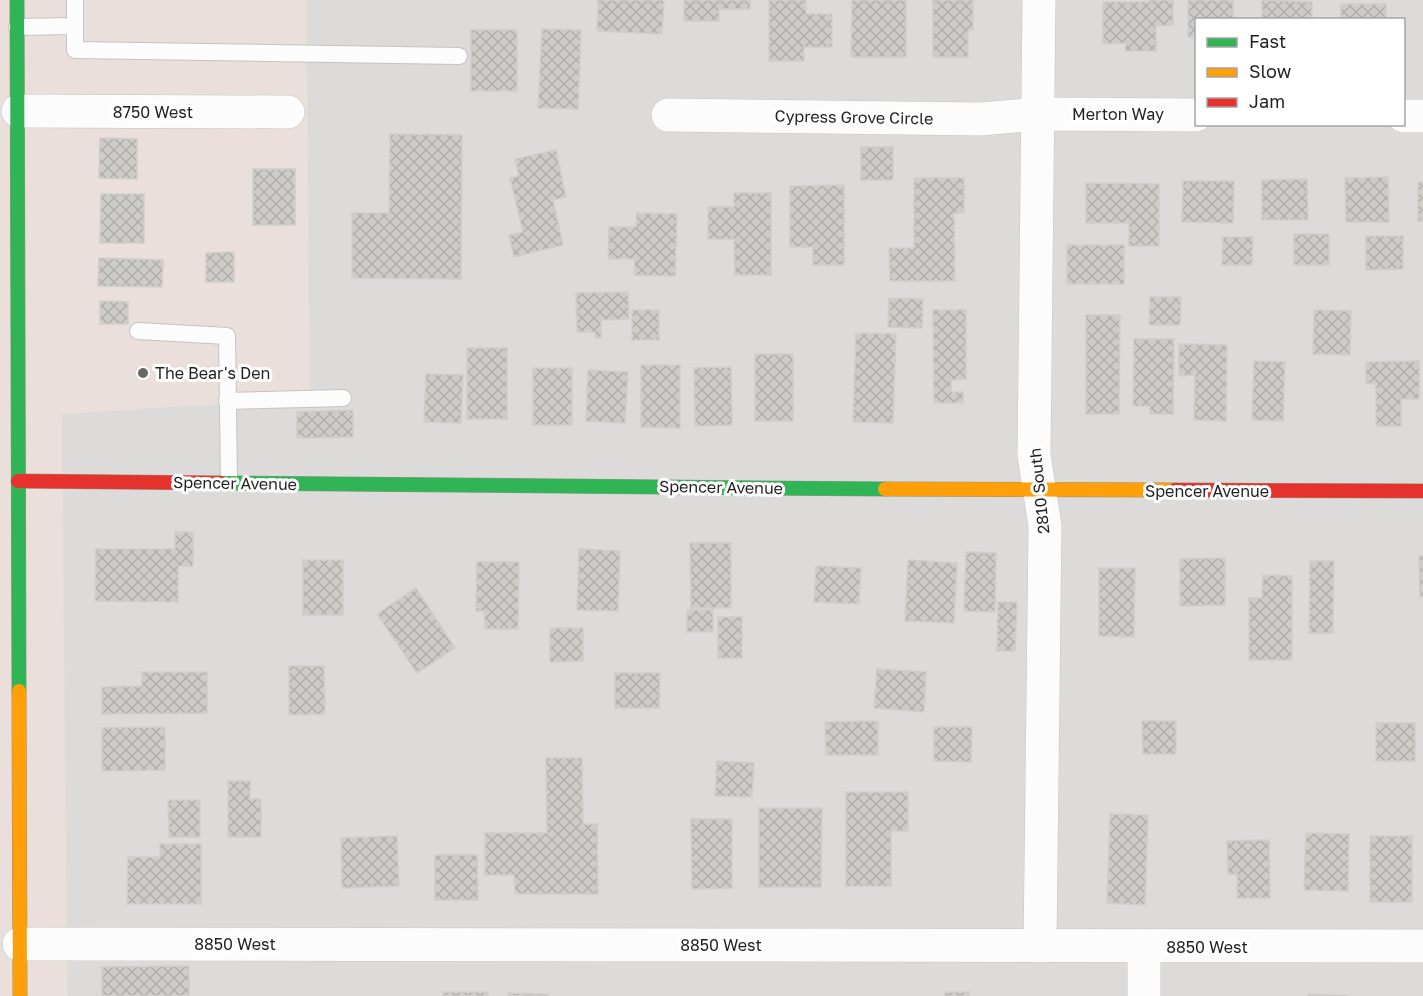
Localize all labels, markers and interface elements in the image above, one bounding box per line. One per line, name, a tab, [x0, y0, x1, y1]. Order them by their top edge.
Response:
legend	[1195, 18, 1405, 126]
text: Fast	[1249, 30, 1286, 52]
text: Slow	[1249, 60, 1292, 82]
text: Jam	[1249, 90, 1285, 112]
street label: 8750 West	[113, 102, 193, 122]
street label: Merton Way	[1072, 104, 1164, 124]
street label: Cypress Grove Circle	[774, 106, 934, 128]
place label: The Bear's Den	[155, 363, 270, 383]
marker: The Bear's Den	[136, 366, 150, 380]
street label: 2810 South	[1025, 447, 1053, 535]
street label: Spencer Avenue	[173, 472, 297, 494]
street label: Spencer Avenue	[659, 476, 783, 498]
street label: Spencer Avenue	[1145, 481, 1269, 501]
street label: 8850 West	[194, 934, 276, 954]
street label: 8850 West	[680, 935, 762, 955]
street label: 8850 West	[1166, 937, 1248, 957]

